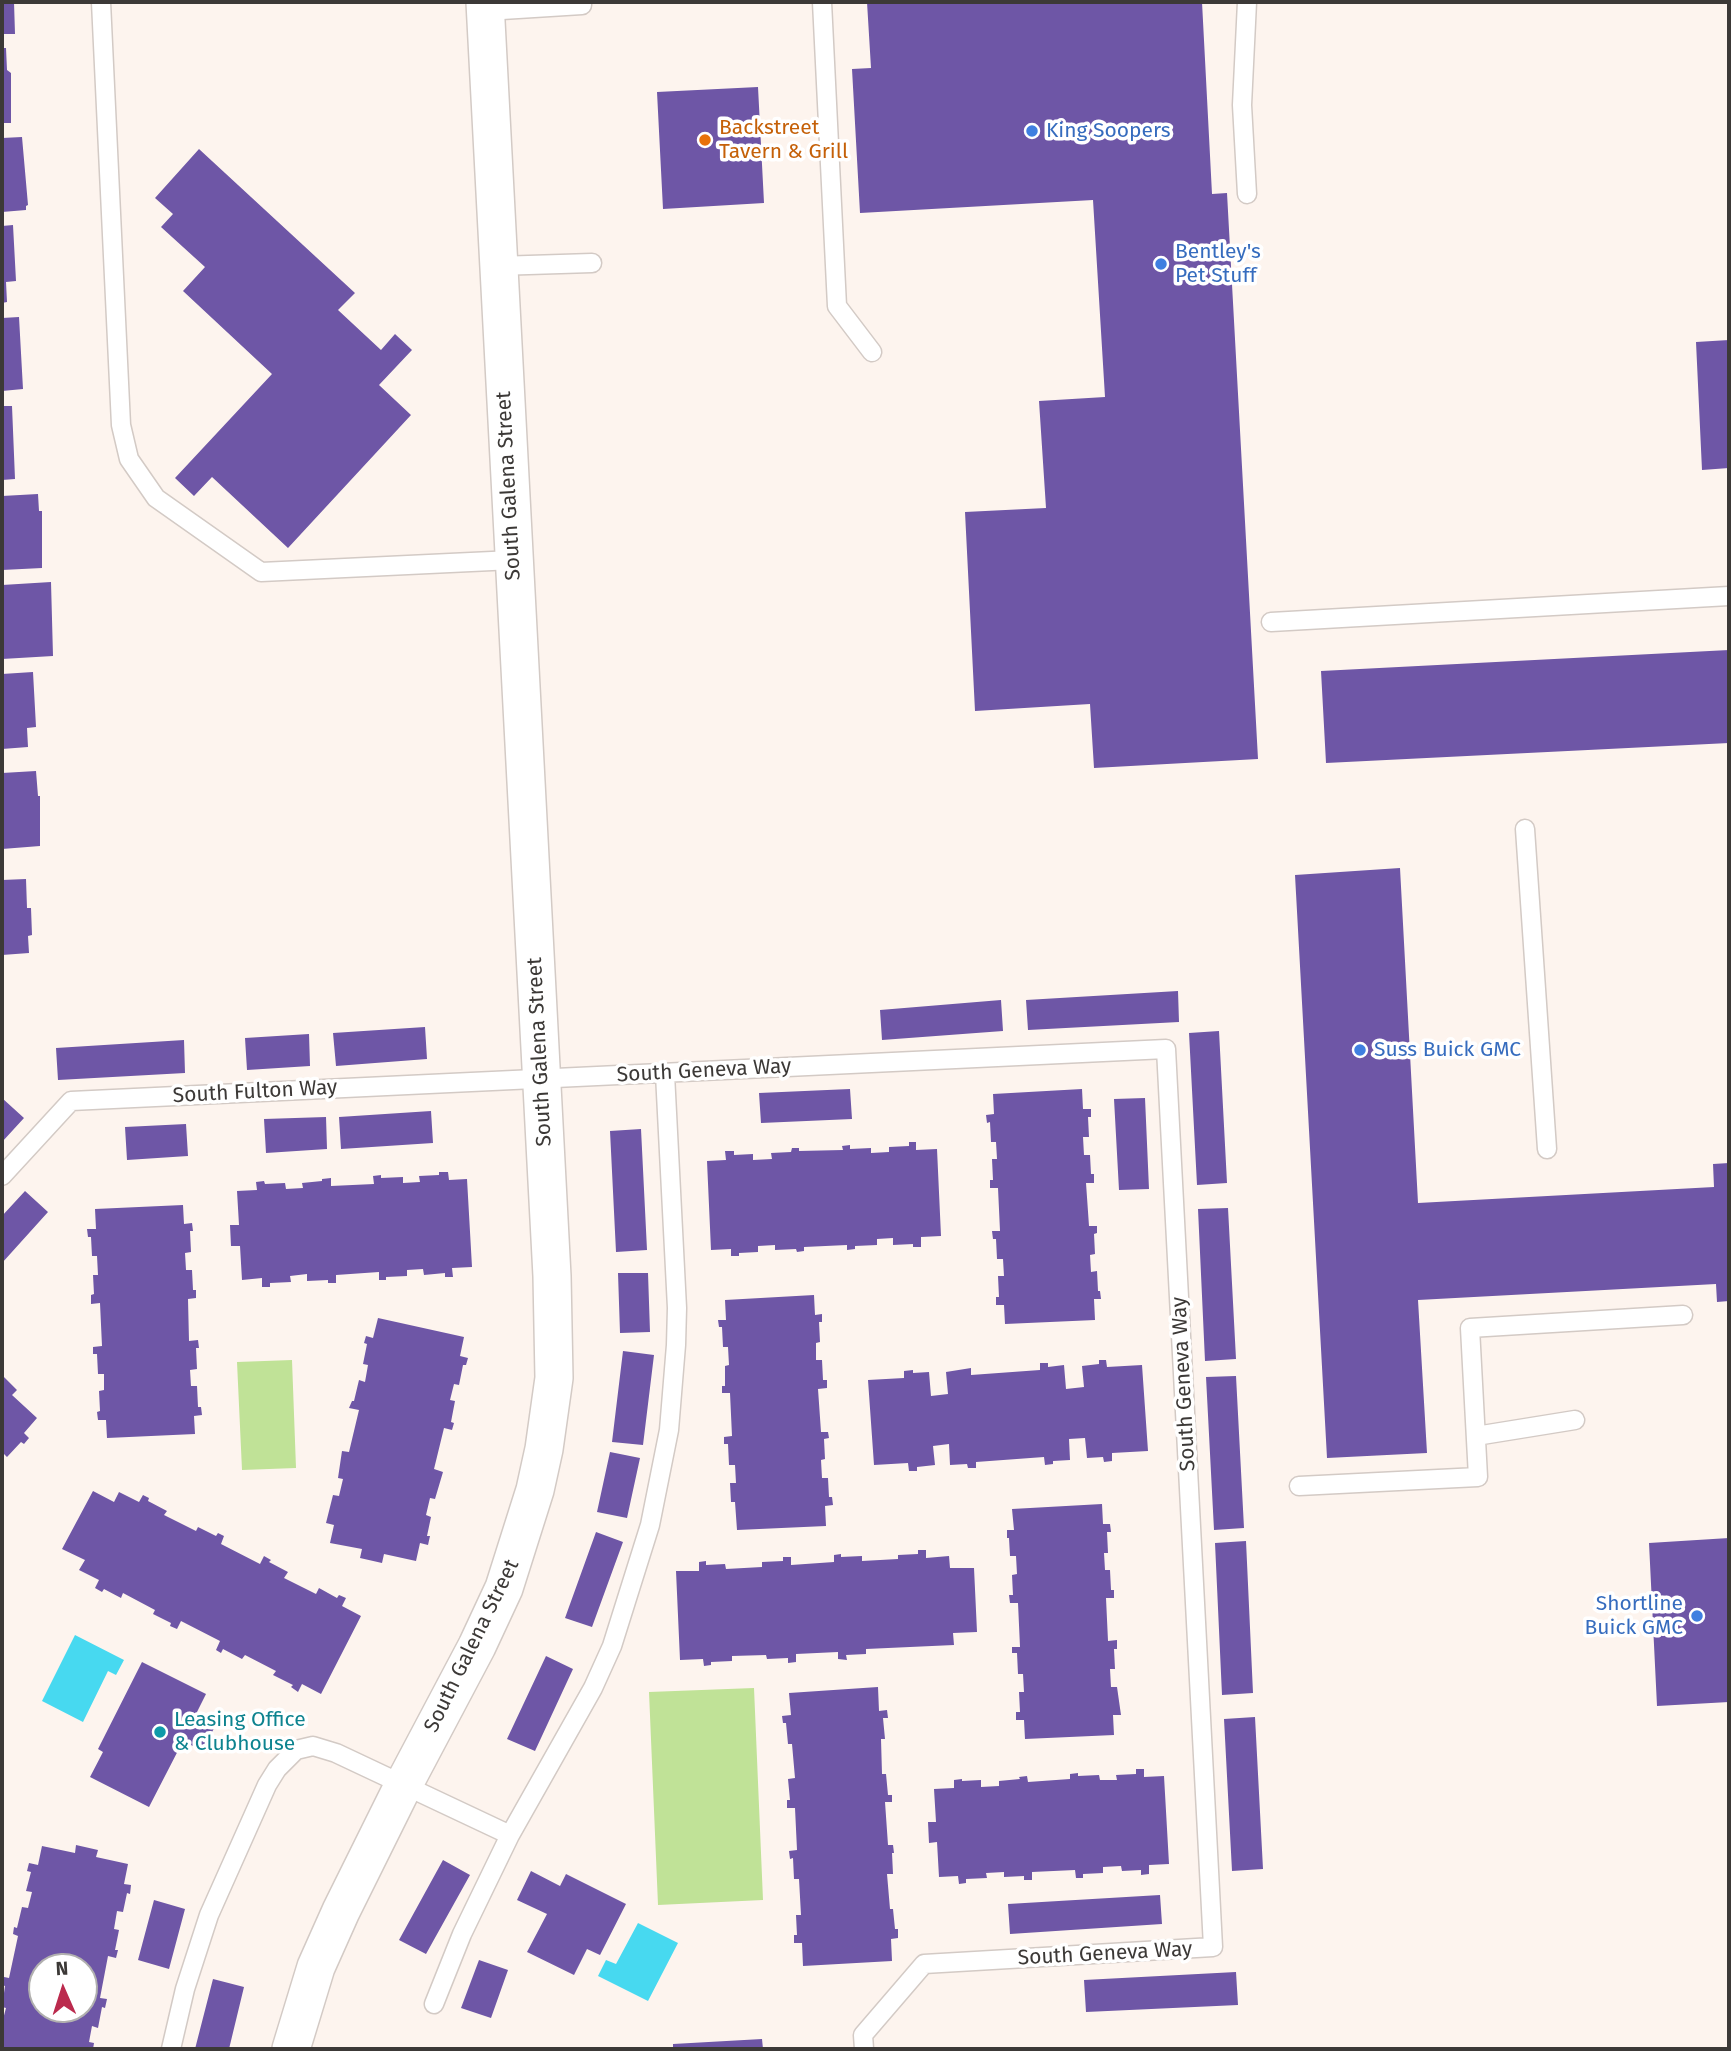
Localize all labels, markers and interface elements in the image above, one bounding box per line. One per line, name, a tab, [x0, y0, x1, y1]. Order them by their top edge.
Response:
place label: Backstreet Tavern & Grill	[719, 115, 848, 165]
place label: King Soopers	[1046, 118, 1171, 144]
marker: King Soopers	[1024, 123, 1040, 139]
marker: Backstreet Tavern & Grill	[697, 132, 713, 148]
place label: Bentley's Pet Stuff	[1175, 239, 1261, 289]
marker: Bentley's Pet Stuff	[1153, 256, 1169, 272]
street label: South Galena Street	[491, 391, 527, 581]
street label: South Galena Street	[522, 957, 558, 1147]
place label: Suss Buick GMC	[1374, 1037, 1521, 1063]
marker: Suss Buick GMC	[1352, 1042, 1368, 1058]
street label: South Geneva Way	[616, 1054, 792, 1088]
street label: South Fulton Way	[172, 1075, 338, 1109]
street label: South Geneva Way	[1167, 1296, 1201, 1472]
street label: South Galena Street	[419, 1555, 525, 1737]
place label: Shortline Buick GMC	[1585, 1591, 1683, 1641]
marker: Shortline Buick GMC	[1689, 1608, 1705, 1624]
place label: Leasing Office & Clubhouse	[174, 1707, 306, 1757]
marker: Leasing Office & Clubhouse	[152, 1724, 168, 1740]
street label: South Geneva Way	[1017, 1937, 1193, 1971]
north arrow	[28, 1953, 98, 2023]
text: N	[55, 1957, 69, 1980]

